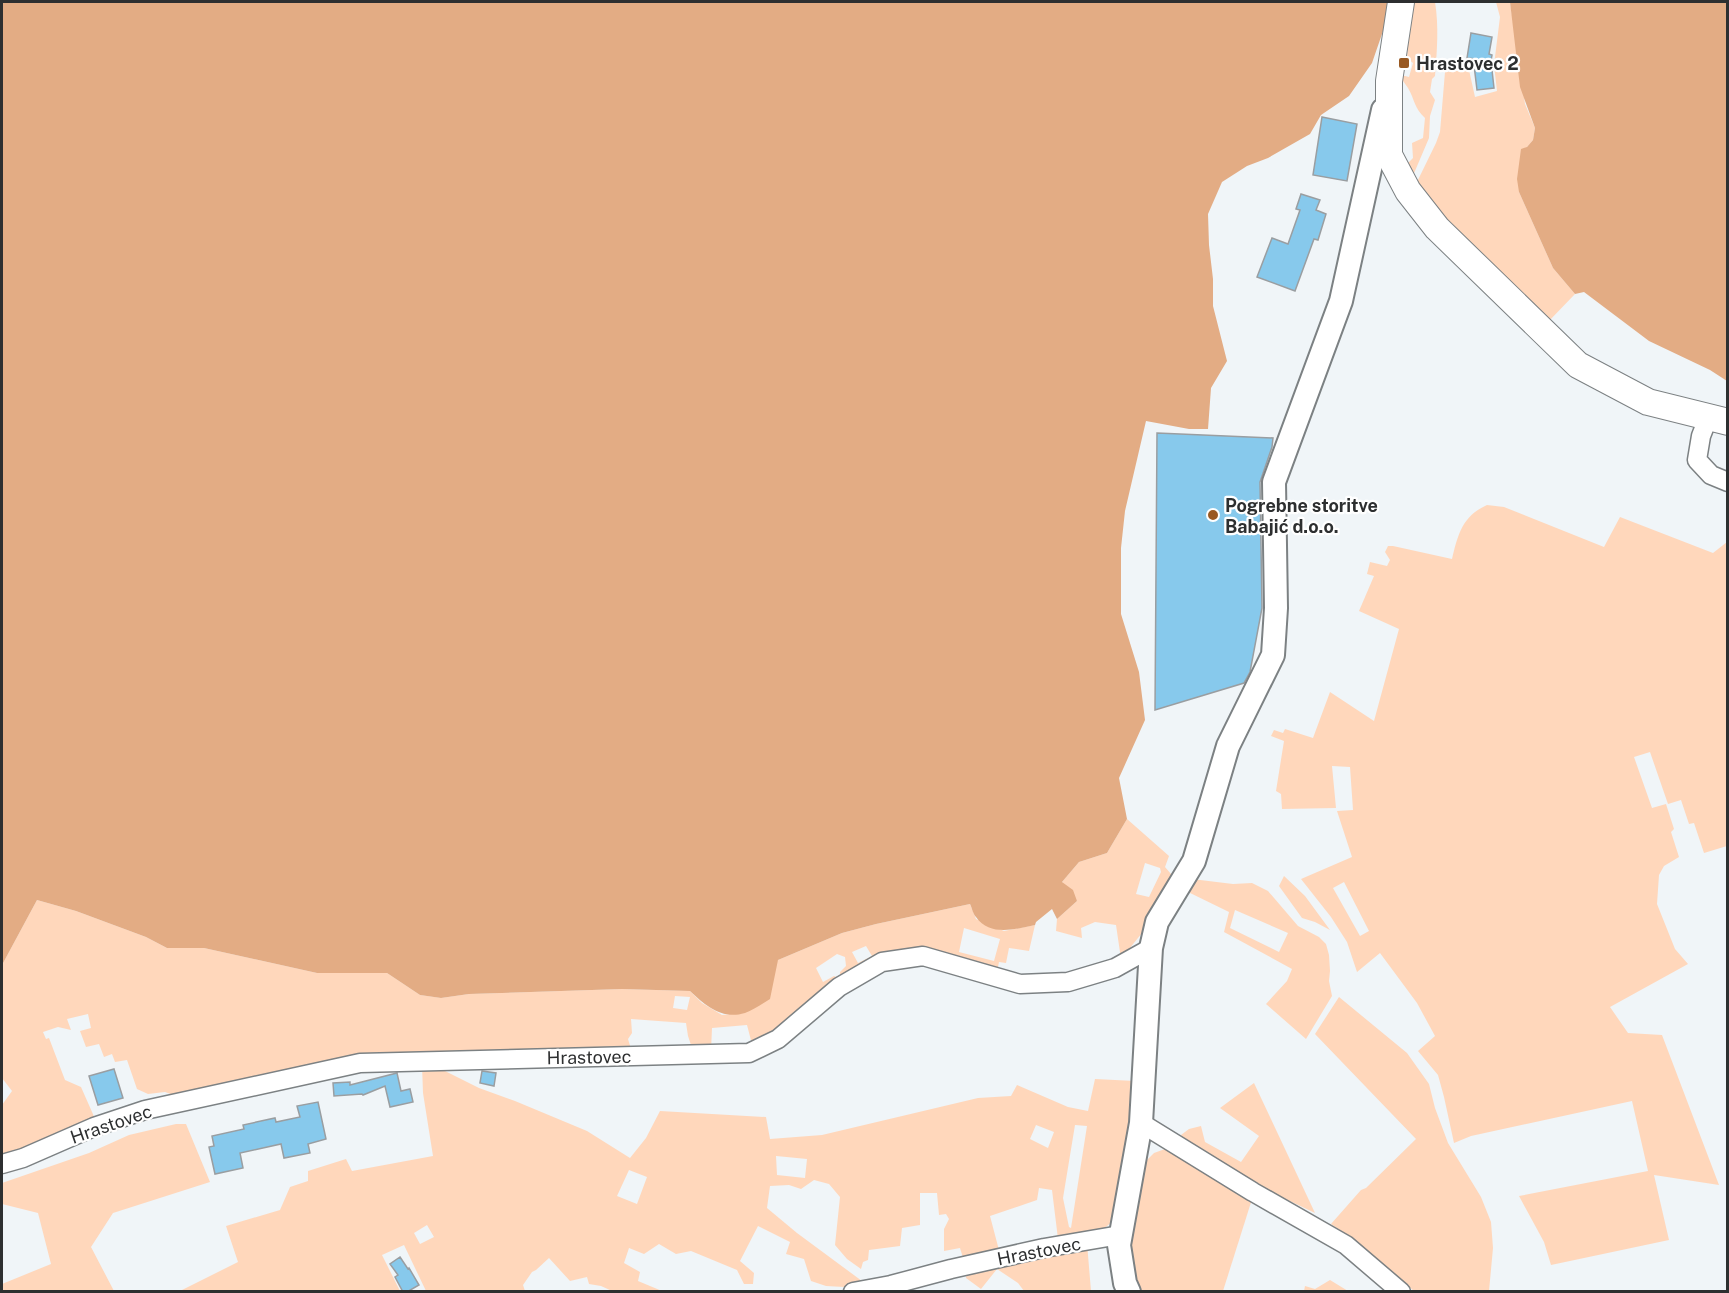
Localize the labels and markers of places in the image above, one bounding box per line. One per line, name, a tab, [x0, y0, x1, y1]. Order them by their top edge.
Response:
place label: Hrastovec 2	[1416, 53, 1519, 74]
marker: Hrastovec 2	[1397, 56, 1411, 70]
place label: Pogrebne storitve Babajić d.o.o.	[1225, 495, 1378, 537]
marker: Pogrebne storitve Babajić d.o.o.	[1206, 508, 1220, 522]

